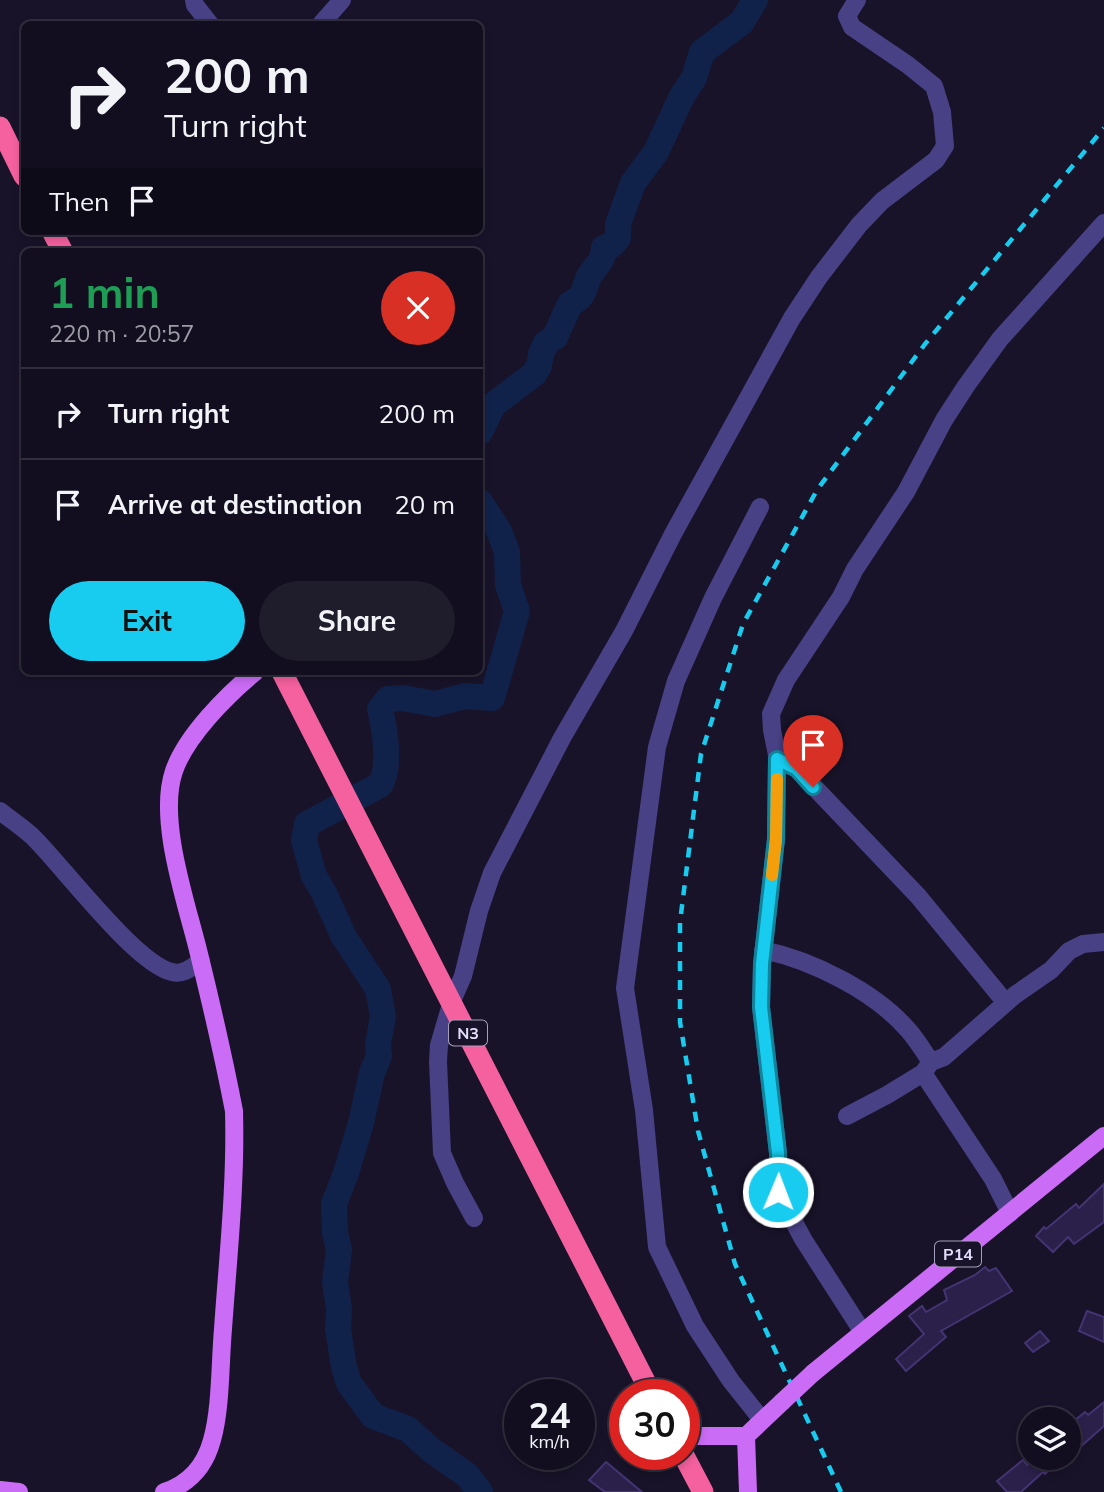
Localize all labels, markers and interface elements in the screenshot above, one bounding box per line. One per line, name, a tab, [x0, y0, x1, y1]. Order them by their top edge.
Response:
text: 200 m	[164, 44, 310, 105]
icon: right	[49, 49, 140, 140]
text: Turn right	[164, 105, 307, 145]
icon: arrive	[123, 182, 161, 220]
text: Then	[49, 185, 109, 218]
text: 1 min	[49, 266, 160, 319]
button: close	[381, 271, 455, 345]
text: 220 m · 20:57	[49, 319, 194, 348]
icon: right	[49, 395, 87, 433]
text: Turn right	[108, 397, 229, 430]
text: 200 m	[379, 397, 455, 430]
icon: arrive	[49, 486, 87, 524]
text: Arrive at destination	[108, 488, 363, 521]
text: 20 m	[394, 488, 455, 521]
button: Exit	[49, 581, 245, 661]
button: Share	[259, 581, 455, 661]
pin	[783, 715, 843, 787]
icon: arrive	[794, 726, 832, 764]
road number: N3	[449, 1021, 487, 1046]
position arrow	[741, 1155, 815, 1229]
road number: P14	[935, 1242, 981, 1266]
speed limit sign: 30	[609, 1379, 700, 1470]
text: 24	[528, 1393, 571, 1437]
map controls	[1018, 1407, 1081, 1470]
button: layers	[1018, 1407, 1081, 1470]
text: km/h	[529, 1430, 570, 1453]

